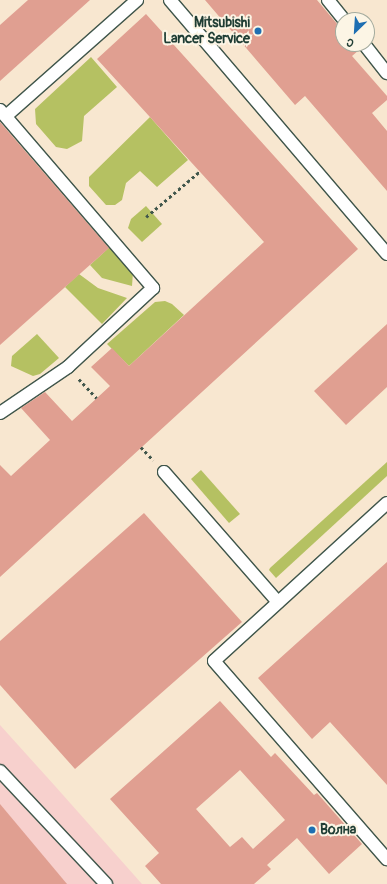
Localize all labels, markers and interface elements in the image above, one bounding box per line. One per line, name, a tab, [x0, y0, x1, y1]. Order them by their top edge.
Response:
north arrow	[335, 12, 375, 52]
place label: Mitsubishi Lancer Service	[163, 15, 250, 48]
marker: Mitsubishi Lancer Service	[253, 26, 263, 36]
text: С	[344, 35, 356, 50]
place label: Волна	[320, 822, 356, 838]
marker: Волна	[307, 825, 317, 835]

